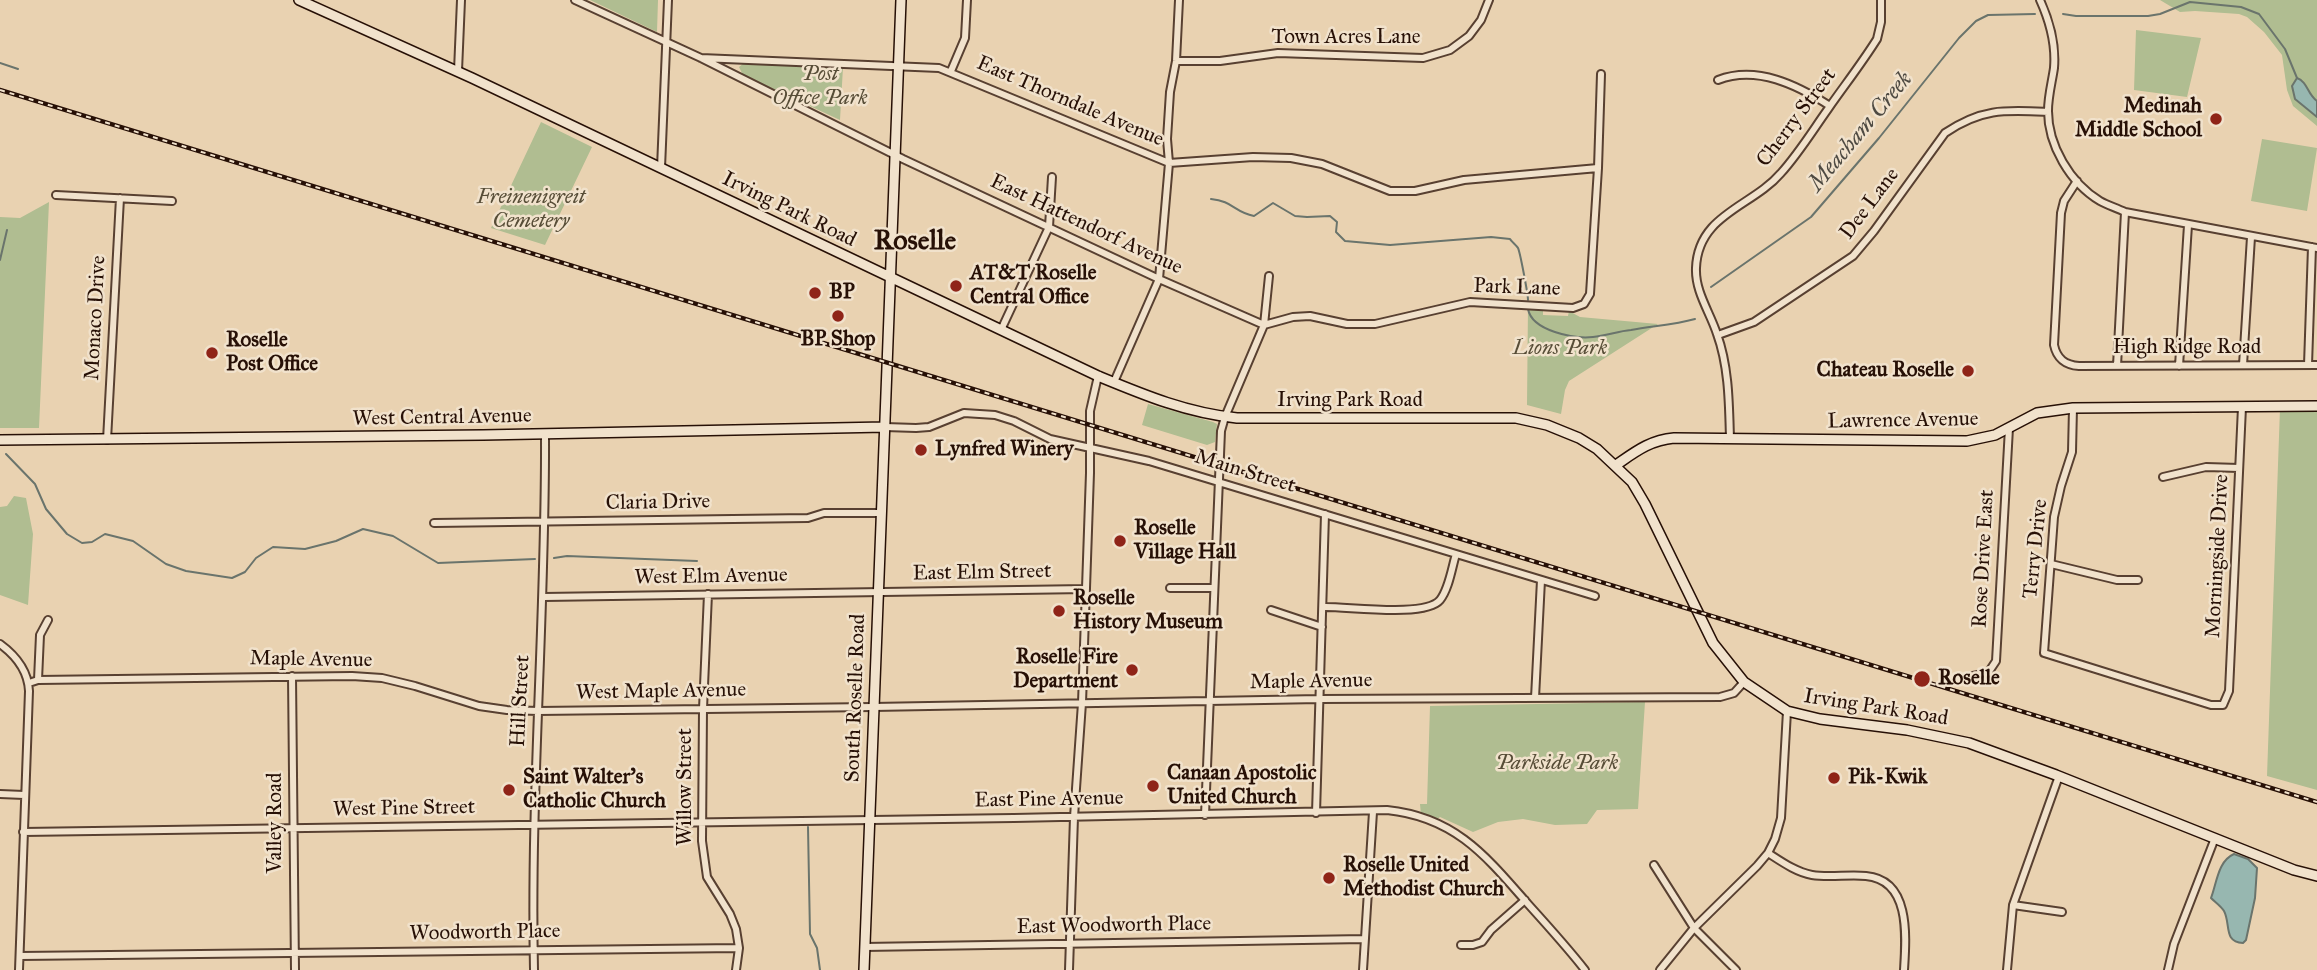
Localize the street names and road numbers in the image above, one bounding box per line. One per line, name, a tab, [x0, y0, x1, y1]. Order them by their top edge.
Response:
street label: Town Acres Lane	[1272, 25, 1420, 51]
street label: East Thorndale Avenue	[973, 51, 1167, 153]
street label: Cherry Street	[1752, 64, 1842, 172]
street label: Dee Lane	[1835, 163, 1905, 245]
street label: Irving Park Road	[718, 167, 860, 253]
street label: East Hattendorf Avenue	[986, 169, 1186, 281]
street label: Monaco Drive	[80, 255, 112, 381]
street label: Park Lane	[1473, 274, 1561, 302]
street label: High Ridge Road	[2113, 335, 2261, 361]
street label: Irving Park Road	[1277, 388, 1423, 414]
street label: West Central Avenue	[352, 404, 532, 432]
street label: Lawrence Avenue	[1827, 407, 1979, 435]
street label: Main Street	[1191, 445, 1299, 499]
street label: Morningside Drive	[2201, 473, 2235, 639]
street label: Claria Drive	[606, 489, 710, 517]
street label: Rose Drive East	[1968, 489, 2000, 629]
street label: Terry Drive	[2018, 498, 2054, 600]
street label: East Elm Street	[912, 559, 1052, 587]
street label: West Elm Avenue	[634, 563, 788, 591]
street label: South Roselle Road	[840, 613, 872, 783]
street label: Maple Avenue	[249, 646, 373, 674]
street label: Hill Street	[506, 654, 536, 748]
street label: Maple Avenue	[1249, 668, 1373, 696]
street label: West Maple Avenue	[576, 678, 746, 706]
street label: Irving Park Road	[1802, 684, 1950, 732]
street label: Willow Street	[673, 728, 699, 846]
street label: Valley Road	[263, 773, 289, 873]
street label: East Pine Avenue	[974, 786, 1124, 814]
street label: West Pine Street	[333, 795, 475, 823]
street label: East Woodworth Place	[1017, 912, 1211, 940]
street label: Woodworth Place	[409, 919, 561, 947]

